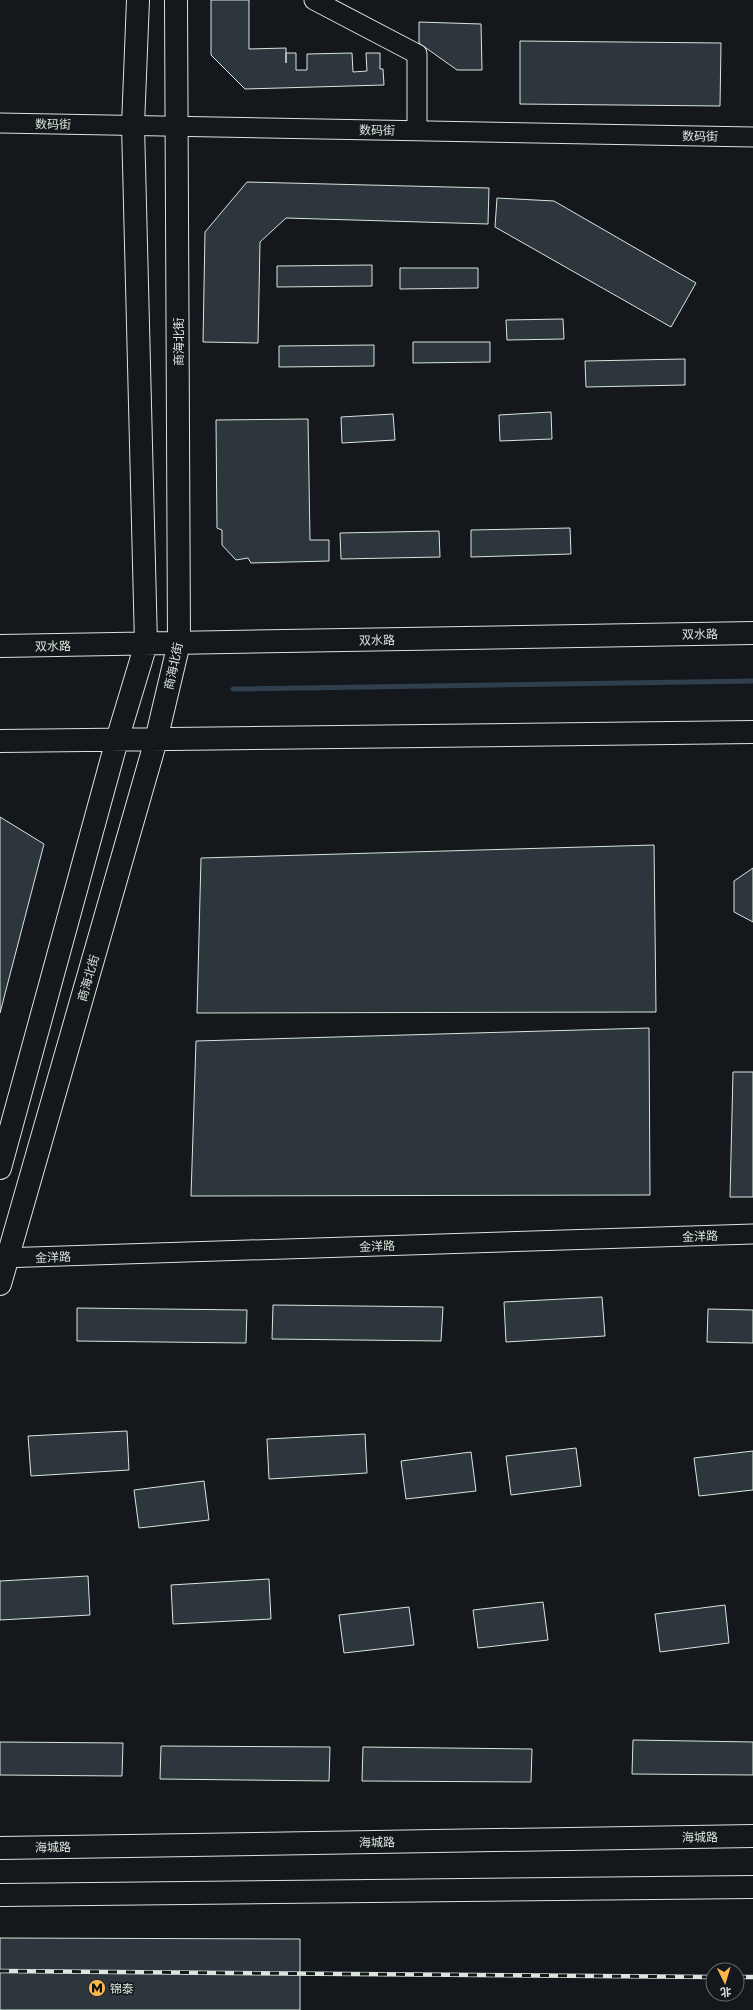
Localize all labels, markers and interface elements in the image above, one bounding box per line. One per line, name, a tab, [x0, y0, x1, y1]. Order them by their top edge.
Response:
street label: 数码街	[35, 116, 71, 132]
street label: 数码街	[359, 122, 395, 138]
street label: 数码街	[682, 128, 718, 144]
street label: 商海北街	[171, 318, 186, 366]
street label: 双水路	[682, 626, 718, 642]
street label: 双水路	[359, 632, 395, 648]
street label: 双水路	[35, 638, 71, 654]
street label: 商海北街	[161, 641, 185, 691]
street label: 商海北街	[74, 953, 102, 1003]
street label: 金洋路	[682, 1228, 718, 1244]
street label: 金洋路	[359, 1238, 395, 1254]
street label: 金洋路	[35, 1249, 71, 1265]
street label: 海城路	[682, 1829, 718, 1845]
street label: 海城路	[359, 1834, 395, 1850]
street label: 海城路	[35, 1839, 71, 1855]
north arrow	[705, 1962, 745, 2002]
metro station icon: 锦泰	[87, 1978, 107, 1998]
place label: 锦泰	[110, 1981, 134, 1996]
text: 北	[720, 1985, 732, 1999]

